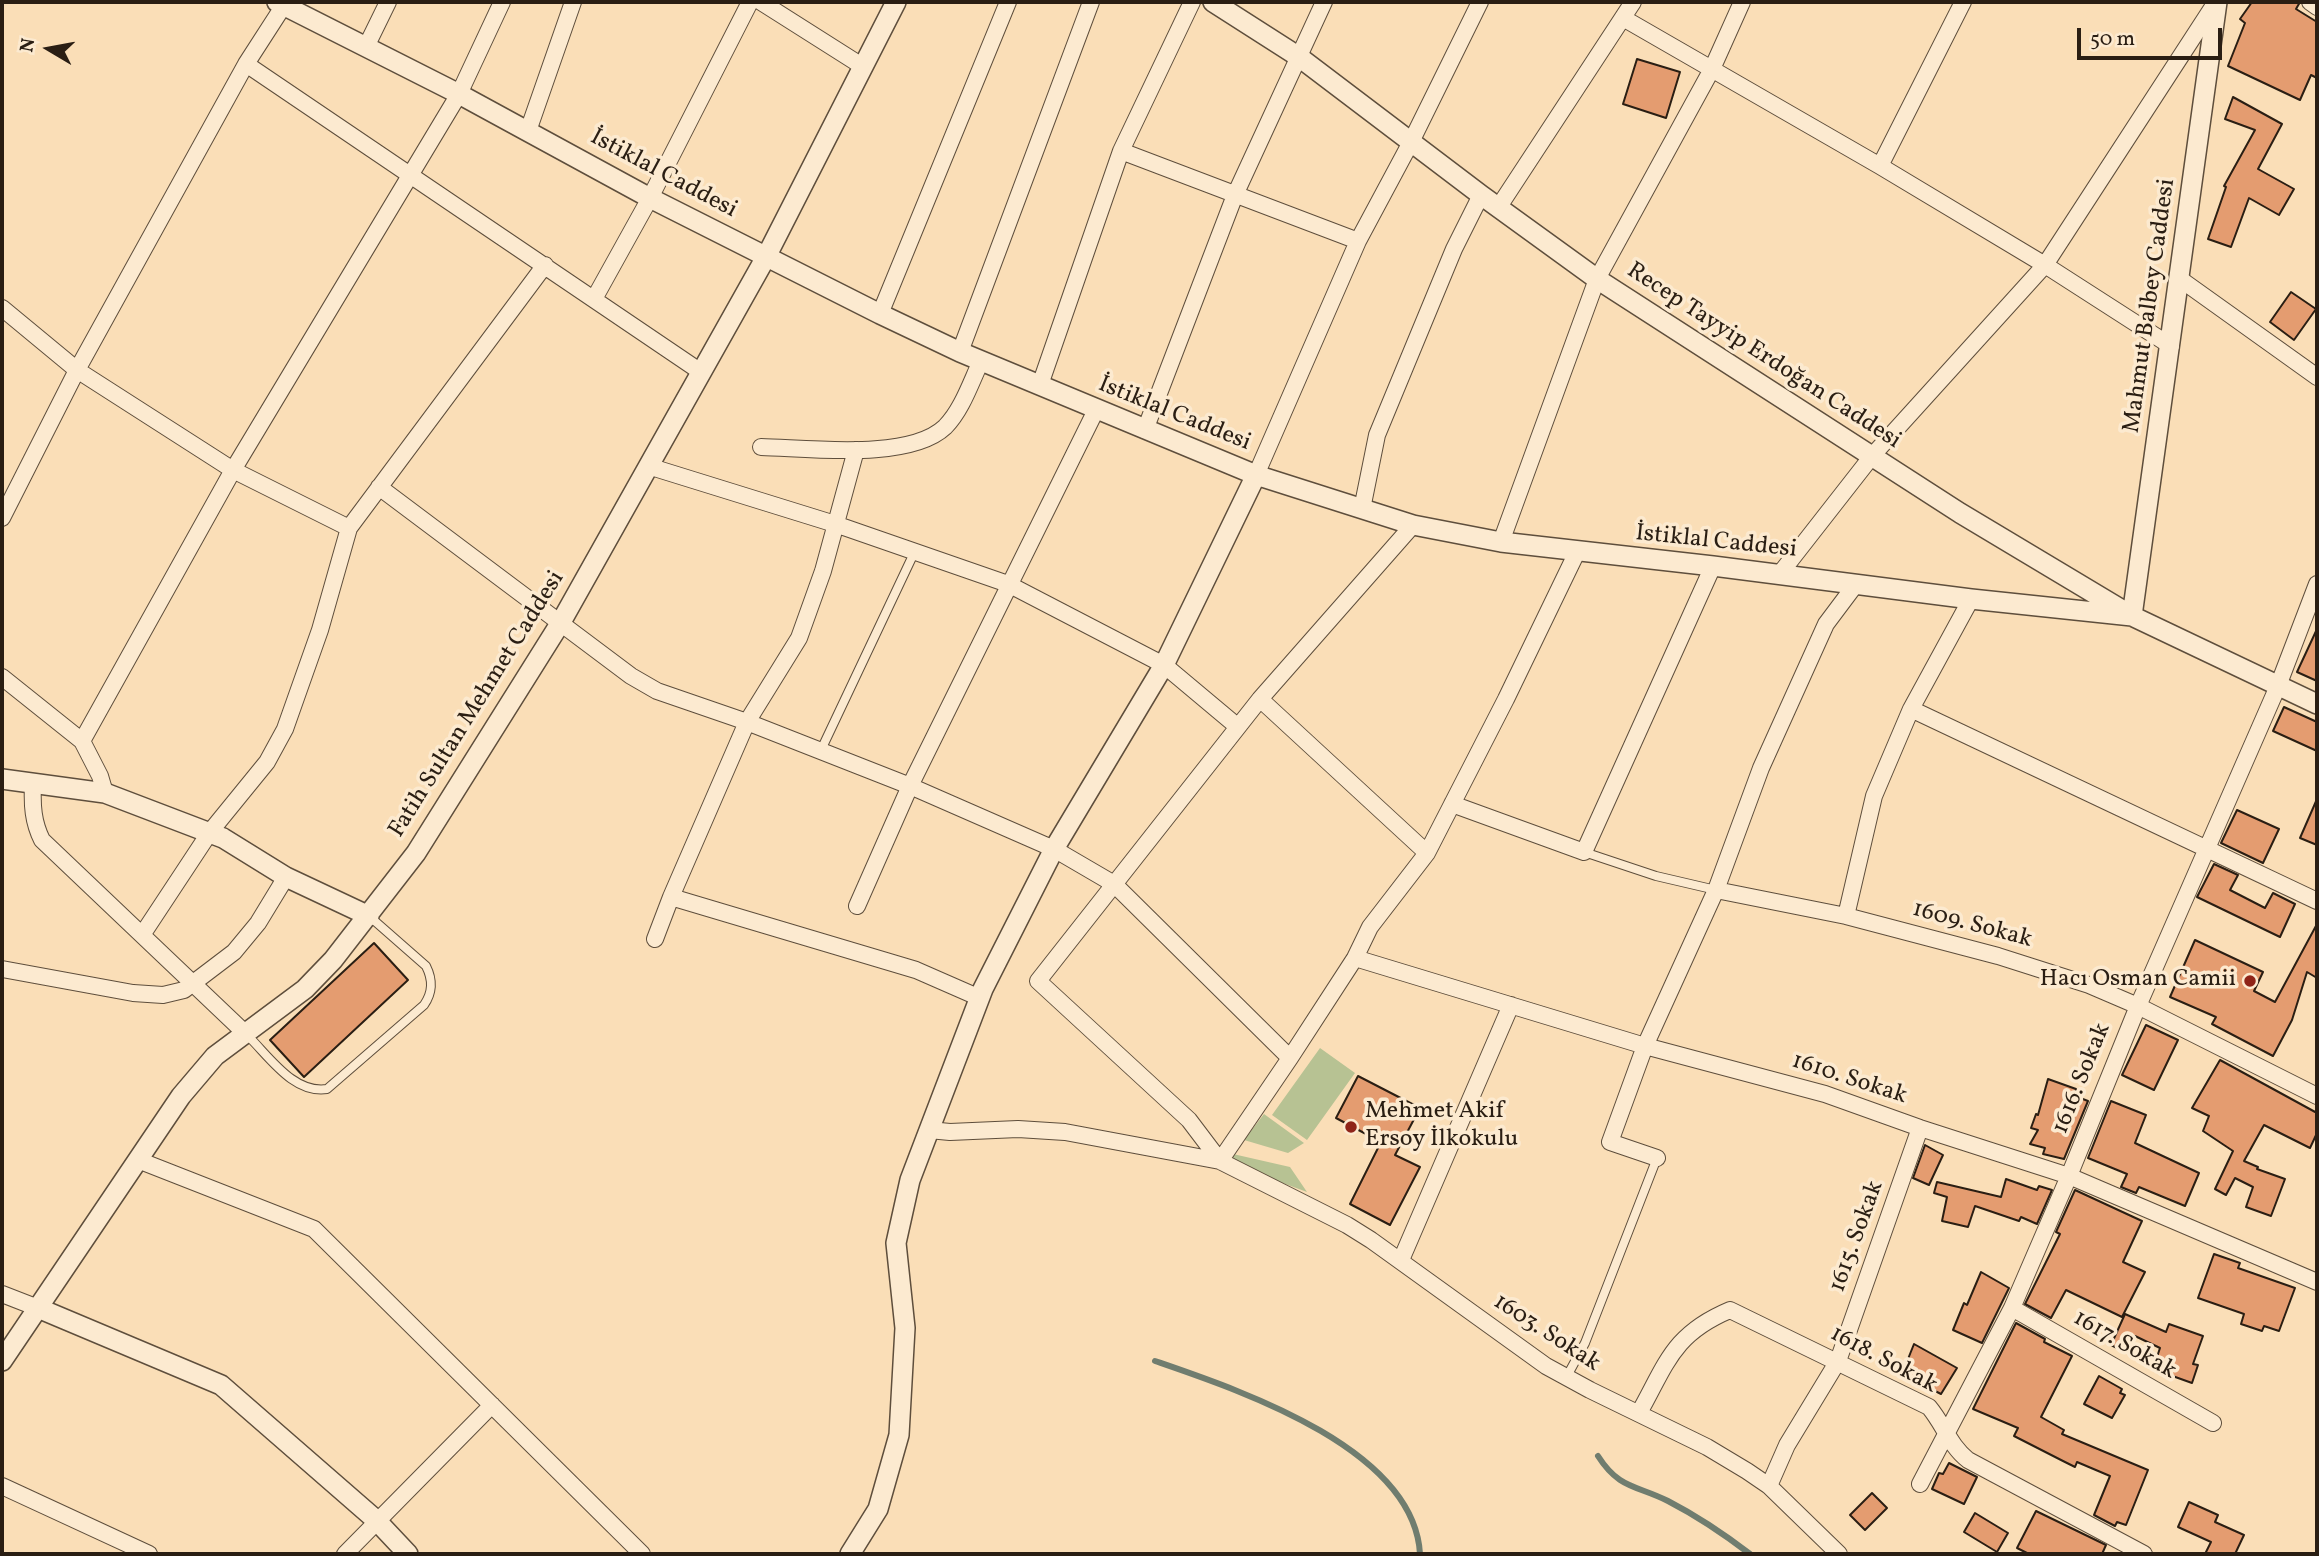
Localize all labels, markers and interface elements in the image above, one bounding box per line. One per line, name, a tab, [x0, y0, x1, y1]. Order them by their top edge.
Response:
north arrow	[14, 14, 84, 84]
scale bar	[2081, 14, 2226, 58]
text: 50 m	[2090, 25, 2135, 54]
text: N	[14, 36, 42, 54]
street label: İstiklal Caddesi	[585, 124, 741, 226]
street label: Mahmut Balbey Caddesi	[2119, 177, 2183, 435]
street label: Recep Tayyip Erdoğan Caddesi	[1620, 257, 1906, 457]
street label: İstiklal Caddesi	[1093, 371, 1255, 459]
street label: İstiklal Caddesi	[1634, 520, 1798, 566]
street label: Fatih Sultan Mehmet Caddesi	[384, 566, 572, 844]
street label: 1609. Sokak	[1909, 896, 2035, 956]
place label: Hacı Osman Camii	[2040, 967, 2236, 995]
marker: Hacı Osman Camii	[2242, 973, 2258, 989]
street label: 1616. Sokak	[2048, 1019, 2118, 1139]
street label: 1610. Sokak	[1788, 1048, 1910, 1112]
place label: Mehmet Akif Ersoy İlkokulu	[1365, 1099, 1518, 1155]
marker: Mehmet Akif Ersoy İlkokulu	[1343, 1119, 1359, 1135]
street label: 1615. Sokak	[1825, 1177, 1891, 1297]
street label: 1603. Sokak	[1487, 1289, 1605, 1379]
street label: 1617. Sokak	[2067, 1305, 2181, 1387]
street label: 1618. Sokak	[1824, 1321, 1942, 1401]

